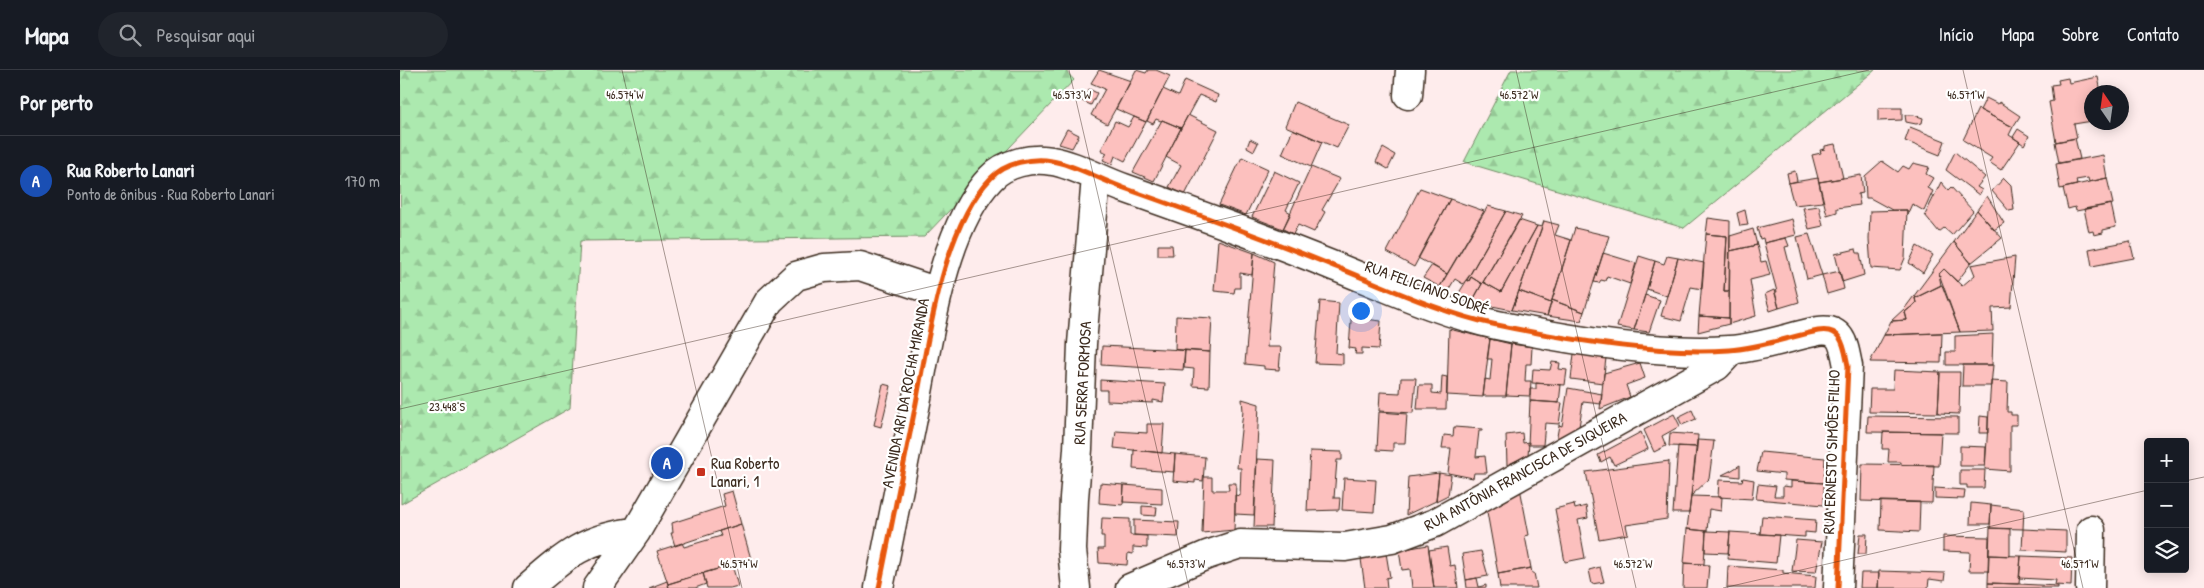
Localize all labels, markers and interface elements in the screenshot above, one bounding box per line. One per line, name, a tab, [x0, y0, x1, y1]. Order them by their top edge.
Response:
search box	[98, 12, 448, 57]
text: Mapa	[25, 19, 68, 51]
icon: search	[116, 21, 144, 49]
text: Pesquisar aqui	[156, 22, 256, 48]
text: Início	[1939, 22, 1973, 47]
text: Mapa	[2001, 22, 2034, 47]
text: Sobre	[2062, 22, 2099, 47]
text: Contato	[2127, 22, 2179, 47]
north arrow	[2084, 85, 2129, 130]
text: 46.574°W	[606, 86, 644, 103]
text: 46.573°W	[1053, 86, 1092, 103]
text: 46.572°W	[1500, 86, 1539, 103]
text: 46.571°W	[1947, 86, 1985, 103]
text: Por perto	[20, 88, 93, 117]
text: Rua Roberto Lanari	[67, 157, 195, 183]
text: A	[32, 170, 40, 192]
text: 170 m	[345, 170, 380, 192]
text: Ponto de ônibus · Rua Roberto Lanari	[67, 183, 275, 205]
street label: RUA FELICIANO SODRÉ	[1362, 254, 1492, 320]
street label: AVENIDA ARI DA ROCHA MIRANDA	[876, 296, 934, 490]
your location	[1348, 298, 1374, 324]
street label: RUA SERRA FORMOSA	[1068, 320, 1096, 445]
street label: RUA ERNESTO SIMÕES FILHO	[1817, 369, 1845, 535]
text: 23.448°S	[429, 398, 466, 415]
street label: RUA ANTÔNIA FRANCISCA DE SIQUEIRA	[1420, 406, 1630, 536]
map controls	[2144, 438, 2189, 573]
button: +	[2144, 438, 2189, 483]
pin: A	[651, 444, 683, 482]
place label: Rua Roberto Lanari, 1	[711, 452, 780, 492]
marker: Rua Roberto Lanari, 1	[695, 466, 707, 478]
button: −	[2144, 483, 2189, 528]
button: layers	[2144, 528, 2189, 573]
text: 46.574°W	[720, 555, 758, 572]
text: 46.573°W	[1167, 555, 1206, 572]
text: 46.572°W	[1614, 555, 1653, 572]
text: 46.571°W	[2061, 555, 2099, 572]

